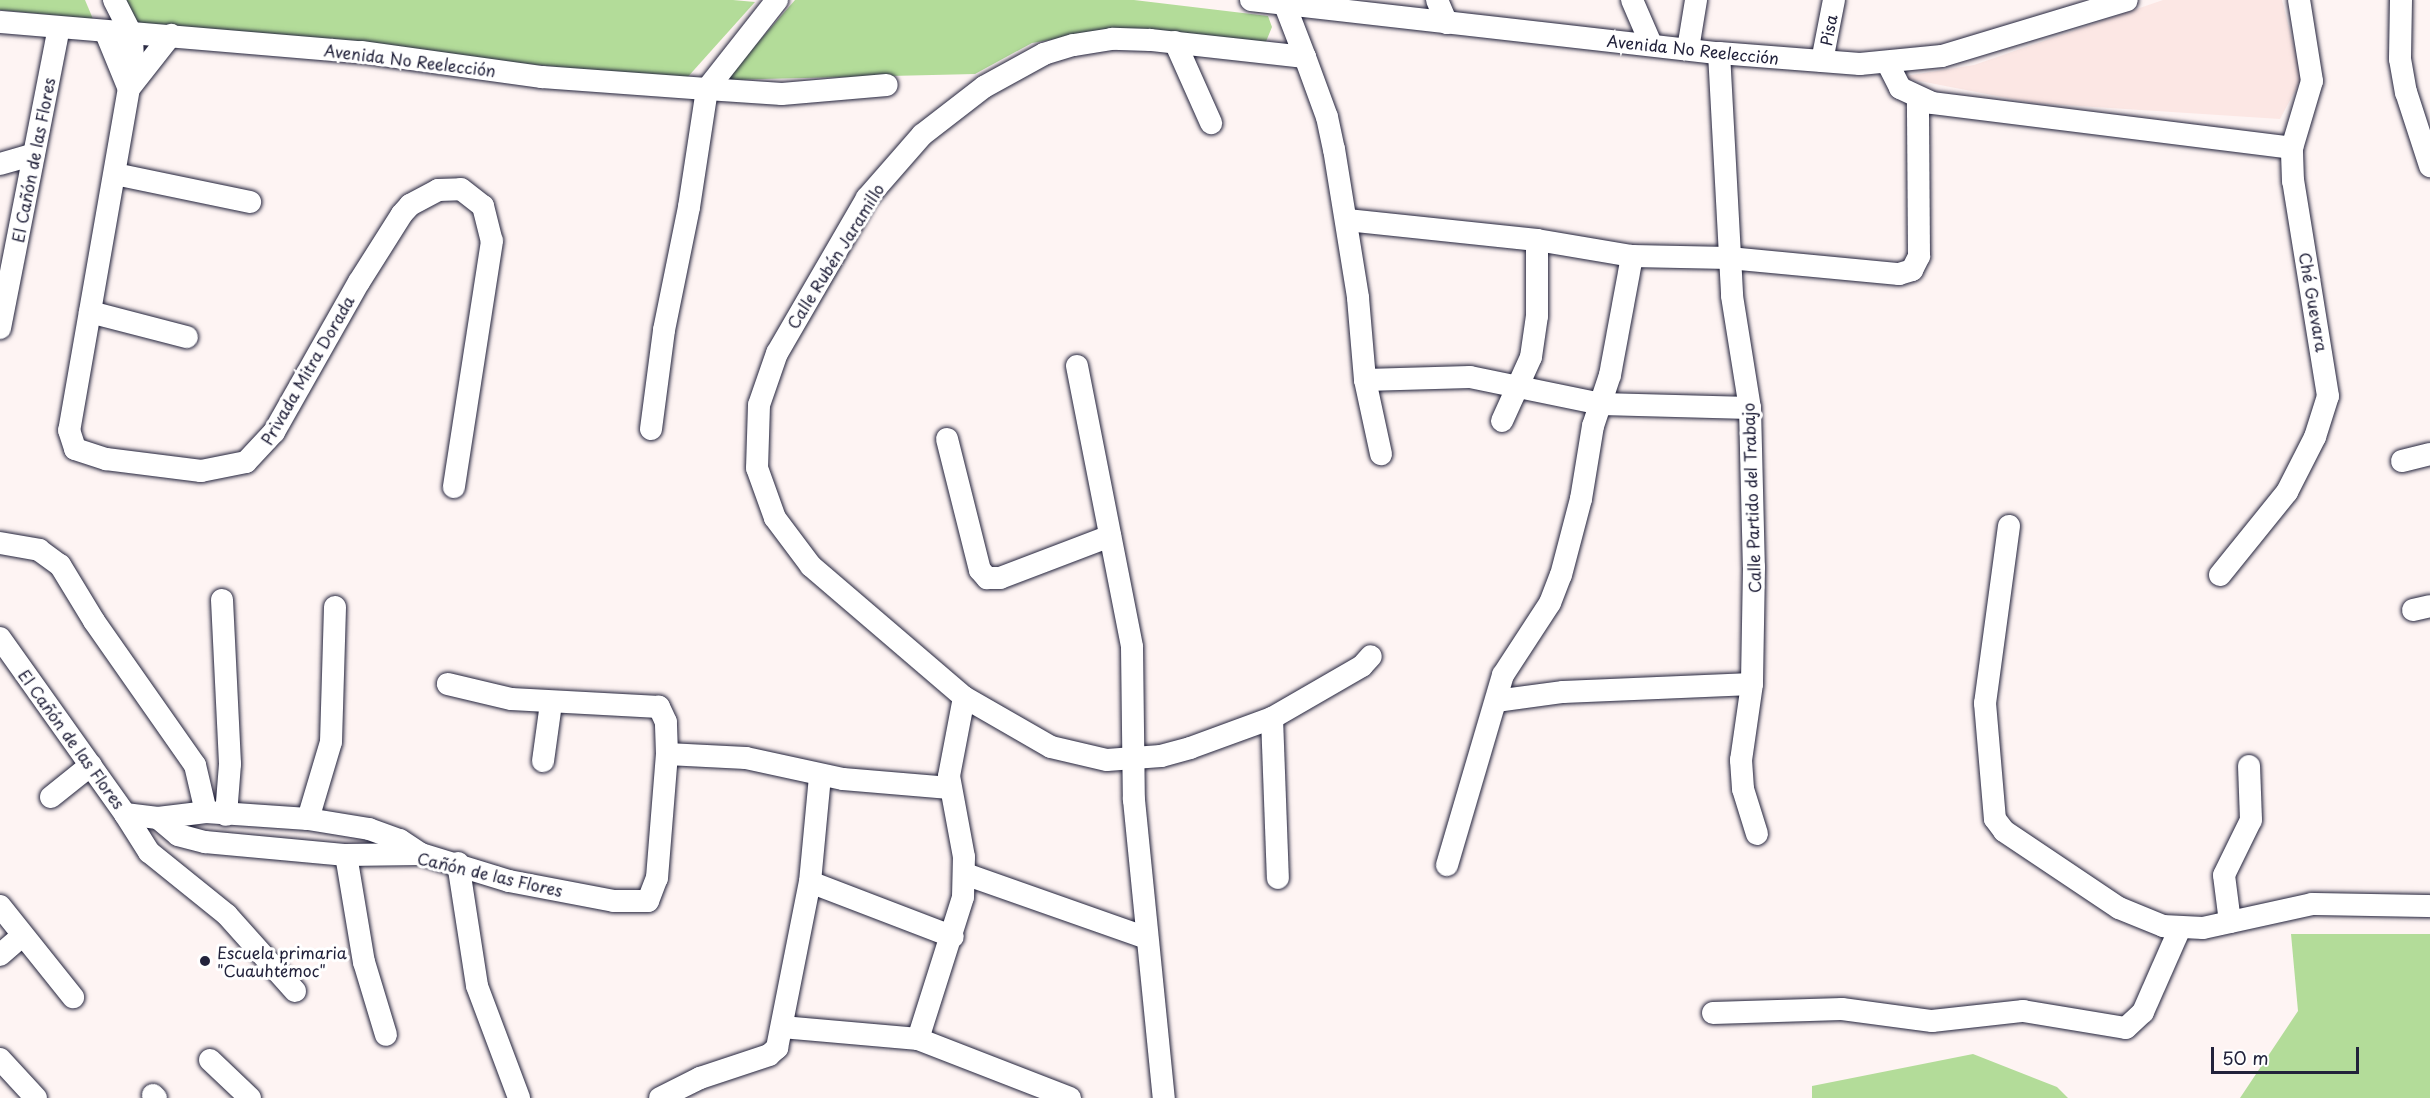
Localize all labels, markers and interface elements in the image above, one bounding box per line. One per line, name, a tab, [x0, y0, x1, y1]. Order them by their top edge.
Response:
street label: Pisa	[1816, 13, 1840, 47]
street label: Avenida No Reelección	[1606, 30, 1780, 68]
street label: Avenida No Reelección	[323, 40, 497, 80]
street label: El Cañón de las Flores	[7, 75, 59, 245]
street label: Calle Rubén Jaramillo	[782, 179, 888, 333]
street label: Ché Guevara	[2296, 251, 2332, 353]
street label: Privada Mitra Dorada	[256, 292, 358, 448]
street label: Calle Partido del Trabajo	[1738, 402, 1764, 594]
street label: El Cañón de las Flores	[14, 665, 130, 813]
street label: Cañón de las Flores	[415, 848, 565, 900]
place label: Escuela primaria "Cuauhtémoc"	[217, 942, 347, 980]
marker: Escuela primaria "Cuauhtémoc"	[198, 954, 212, 968]
scale bar	[2214, 1035, 2362, 1073]
text: 50 m	[2222, 1044, 2269, 1071]

